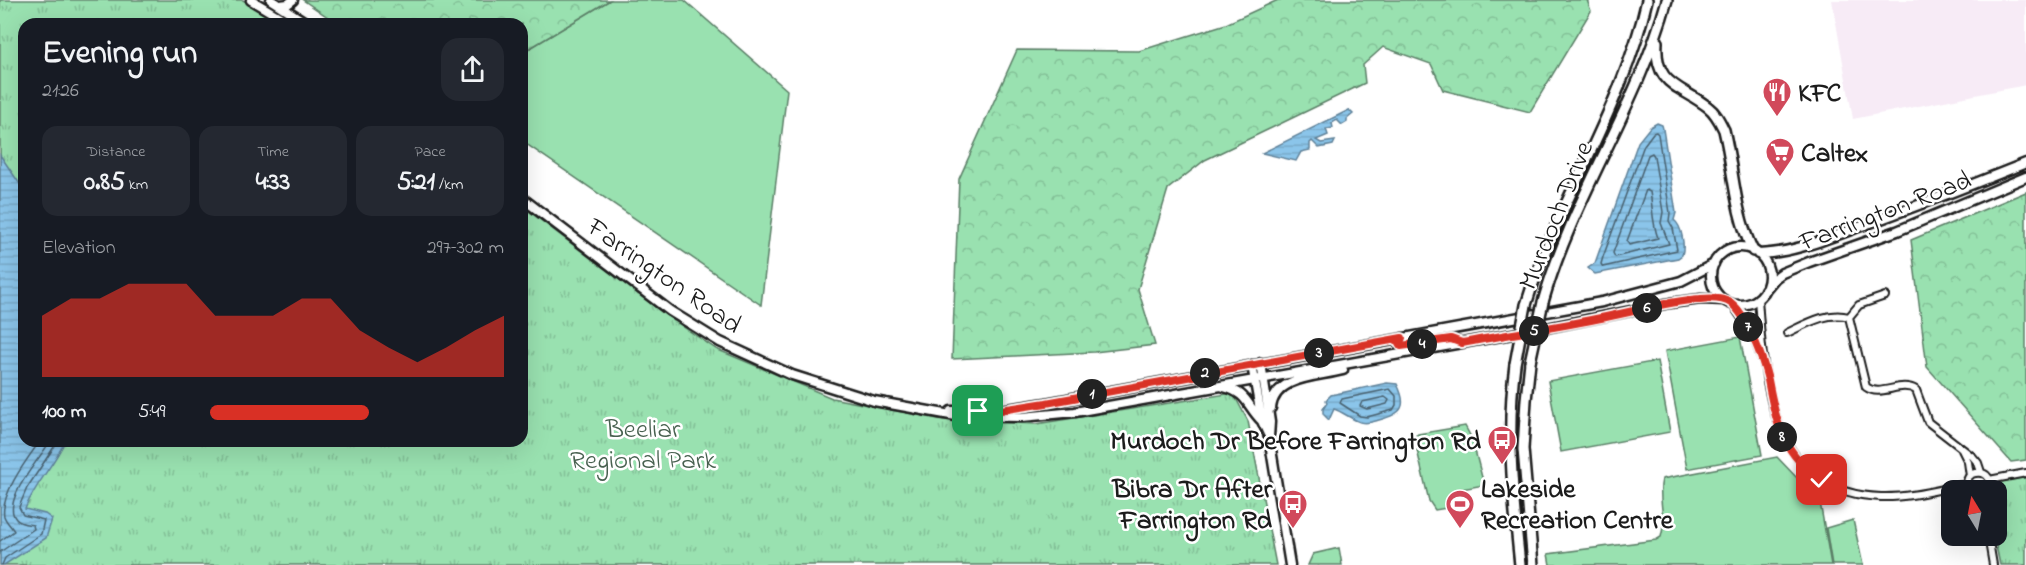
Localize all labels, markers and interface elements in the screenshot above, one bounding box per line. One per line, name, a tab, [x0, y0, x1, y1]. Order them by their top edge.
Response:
text: Evening run	[42, 30, 197, 78]
button: share	[441, 38, 504, 101]
place label: KFC	[1798, 75, 1841, 114]
restaurant icon: KFC	[1761, 76, 1793, 118]
text: 21:26	[42, 77, 79, 106]
street label: Murdoch Drive	[1510, 135, 1605, 296]
place label: Caltex	[1801, 135, 1868, 174]
supermarket icon: Caltex	[1764, 136, 1796, 178]
text: Distance	[87, 140, 145, 164]
text: Time	[257, 140, 289, 164]
text: Pace	[414, 140, 446, 164]
street label: Farrington Road	[1793, 162, 1977, 263]
text: 0.85	[84, 164, 125, 202]
text: 4:33	[256, 164, 290, 202]
text: 5:21	[397, 164, 435, 202]
text: km	[125, 173, 148, 197]
text: /km	[435, 173, 463, 197]
street label: Farrington Road	[577, 209, 749, 345]
text: Elevation	[42, 234, 116, 263]
text: 297–302 m	[427, 234, 504, 263]
pin: 6	[1632, 293, 1662, 323]
text: 6	[1643, 296, 1651, 320]
pin: 7	[1733, 312, 1763, 342]
text: 7	[1745, 315, 1751, 339]
pin: 5	[1519, 316, 1549, 346]
text: 5	[1529, 319, 1539, 343]
pin: 4	[1407, 329, 1437, 359]
text: 4	[1419, 332, 1425, 356]
pin: 3	[1304, 338, 1334, 368]
text: 3	[1316, 341, 1322, 365]
pin: 2	[1190, 358, 1220, 388]
text: 2	[1201, 361, 1209, 385]
pin: 1	[1077, 379, 1107, 409]
text: 1	[1089, 382, 1095, 406]
pin	[952, 385, 1003, 436]
icon: arrive	[961, 394, 994, 427]
text: 100 m	[42, 398, 86, 427]
text: 5:49	[138, 398, 165, 427]
park label: Beeliar Regional Park	[570, 411, 716, 481]
pin: 8	[1767, 422, 1797, 452]
place label: Murdoch Dr Before Farrington Rd	[1110, 423, 1482, 463]
bus stop icon: Murdoch Dr Before Farrington Rd	[1486, 424, 1518, 466]
text: 8	[1779, 425, 1785, 449]
pin	[1796, 454, 1847, 505]
icon: check	[1805, 463, 1838, 496]
place label: Bibra Dr After Farrington Rd	[1110, 471, 1273, 542]
place label: Lakeside Recreation Centre	[1481, 471, 1674, 541]
north arrow	[1941, 480, 2007, 546]
map controls	[1941, 480, 2007, 546]
bus stop icon: Bibra Dr After Farrington Rd	[1277, 488, 1309, 530]
sports icon: Lakeside Recreation Centre	[1444, 488, 1476, 530]

